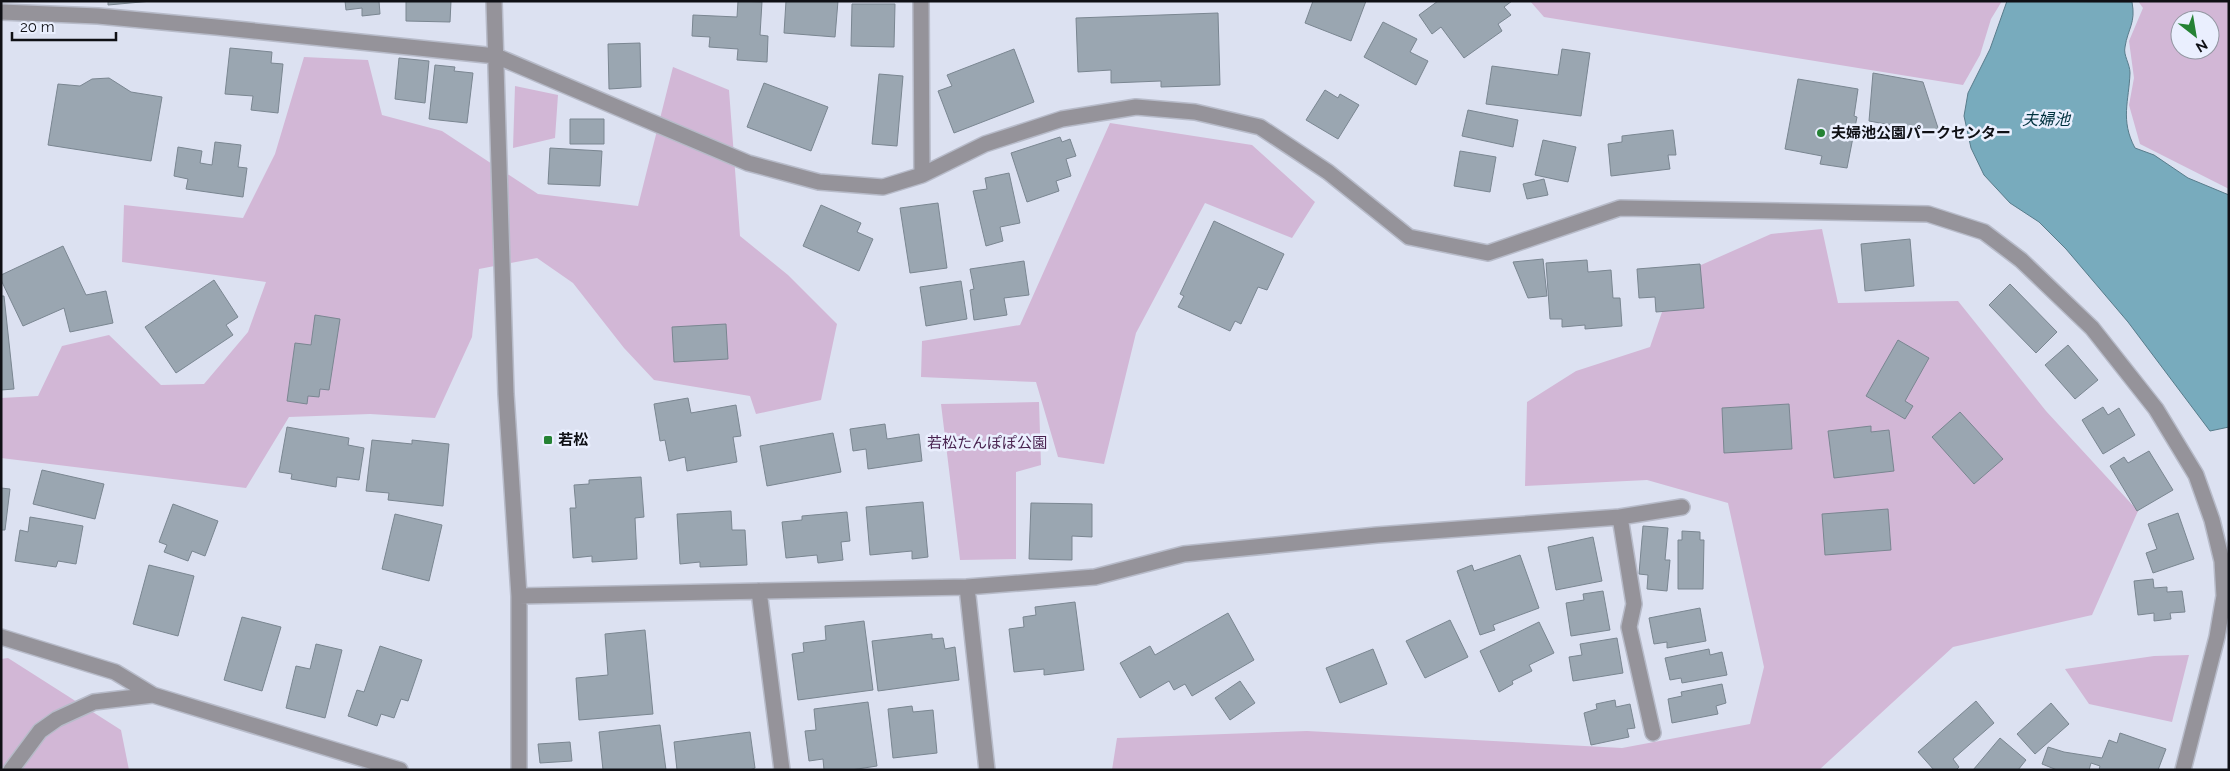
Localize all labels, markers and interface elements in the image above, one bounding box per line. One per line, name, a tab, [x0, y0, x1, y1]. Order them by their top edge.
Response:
scale bar	[12, 10, 116, 42]
north arrow	[2170, 10, 2220, 60]
text: 20 m	[20, 18, 55, 36]
text: N	[2193, 37, 2210, 56]
water label: 夫婦池	[2022, 110, 2072, 129]
place label: 夫婦池公園パークセンター	[1831, 124, 2011, 142]
marker: 夫婦池公園パークセンター	[1815, 127, 1827, 139]
place label: 若松	[558, 431, 588, 449]
marker: 若松	[542, 434, 554, 446]
park label: 若松たんぽぽ公園	[927, 434, 1047, 452]

